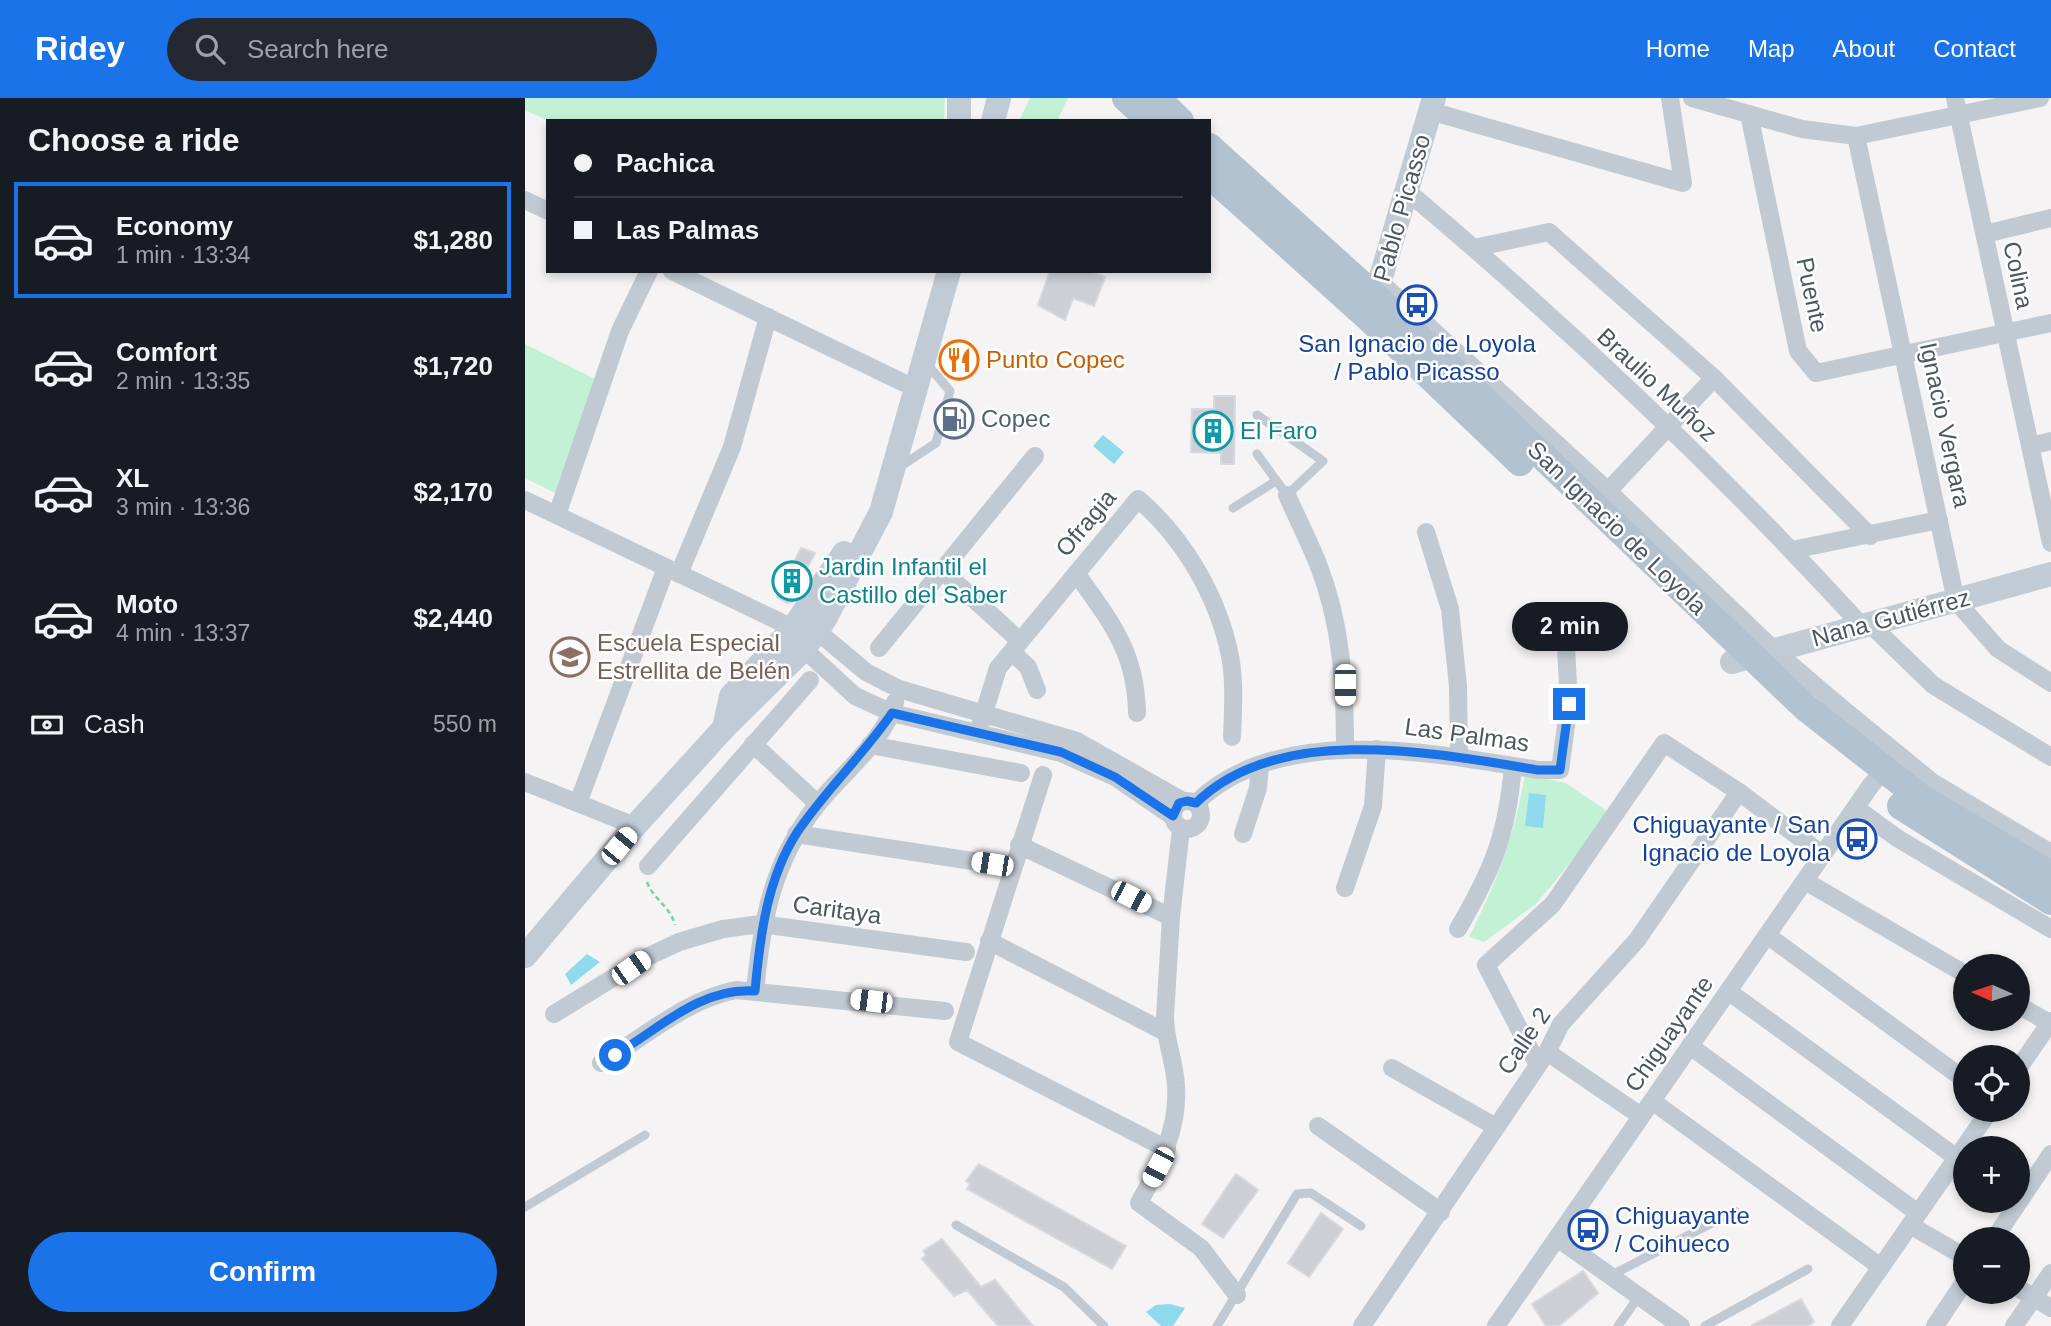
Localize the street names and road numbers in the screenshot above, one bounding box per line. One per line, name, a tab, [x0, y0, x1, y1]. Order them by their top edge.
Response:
street label: Pablo Picasso	[1368, 131, 1435, 285]
street label: Colina	[1998, 239, 2039, 312]
street label: Puente	[1791, 255, 1834, 335]
street label: Braulio Muñoz	[1592, 322, 1723, 447]
street label: Ignacio Vergara	[1915, 340, 1976, 511]
street label: San Ignacio de Loyola	[1523, 435, 1713, 620]
street label: Ofragia	[1050, 483, 1122, 562]
street label: Nana Gutiérrez	[1809, 583, 1973, 652]
street label: Las Palmas	[1403, 712, 1531, 757]
street label: Caritaya	[791, 890, 884, 929]
street label: Chiguayante	[1619, 971, 1718, 1097]
street label: Calle 2	[1492, 1002, 1556, 1079]

